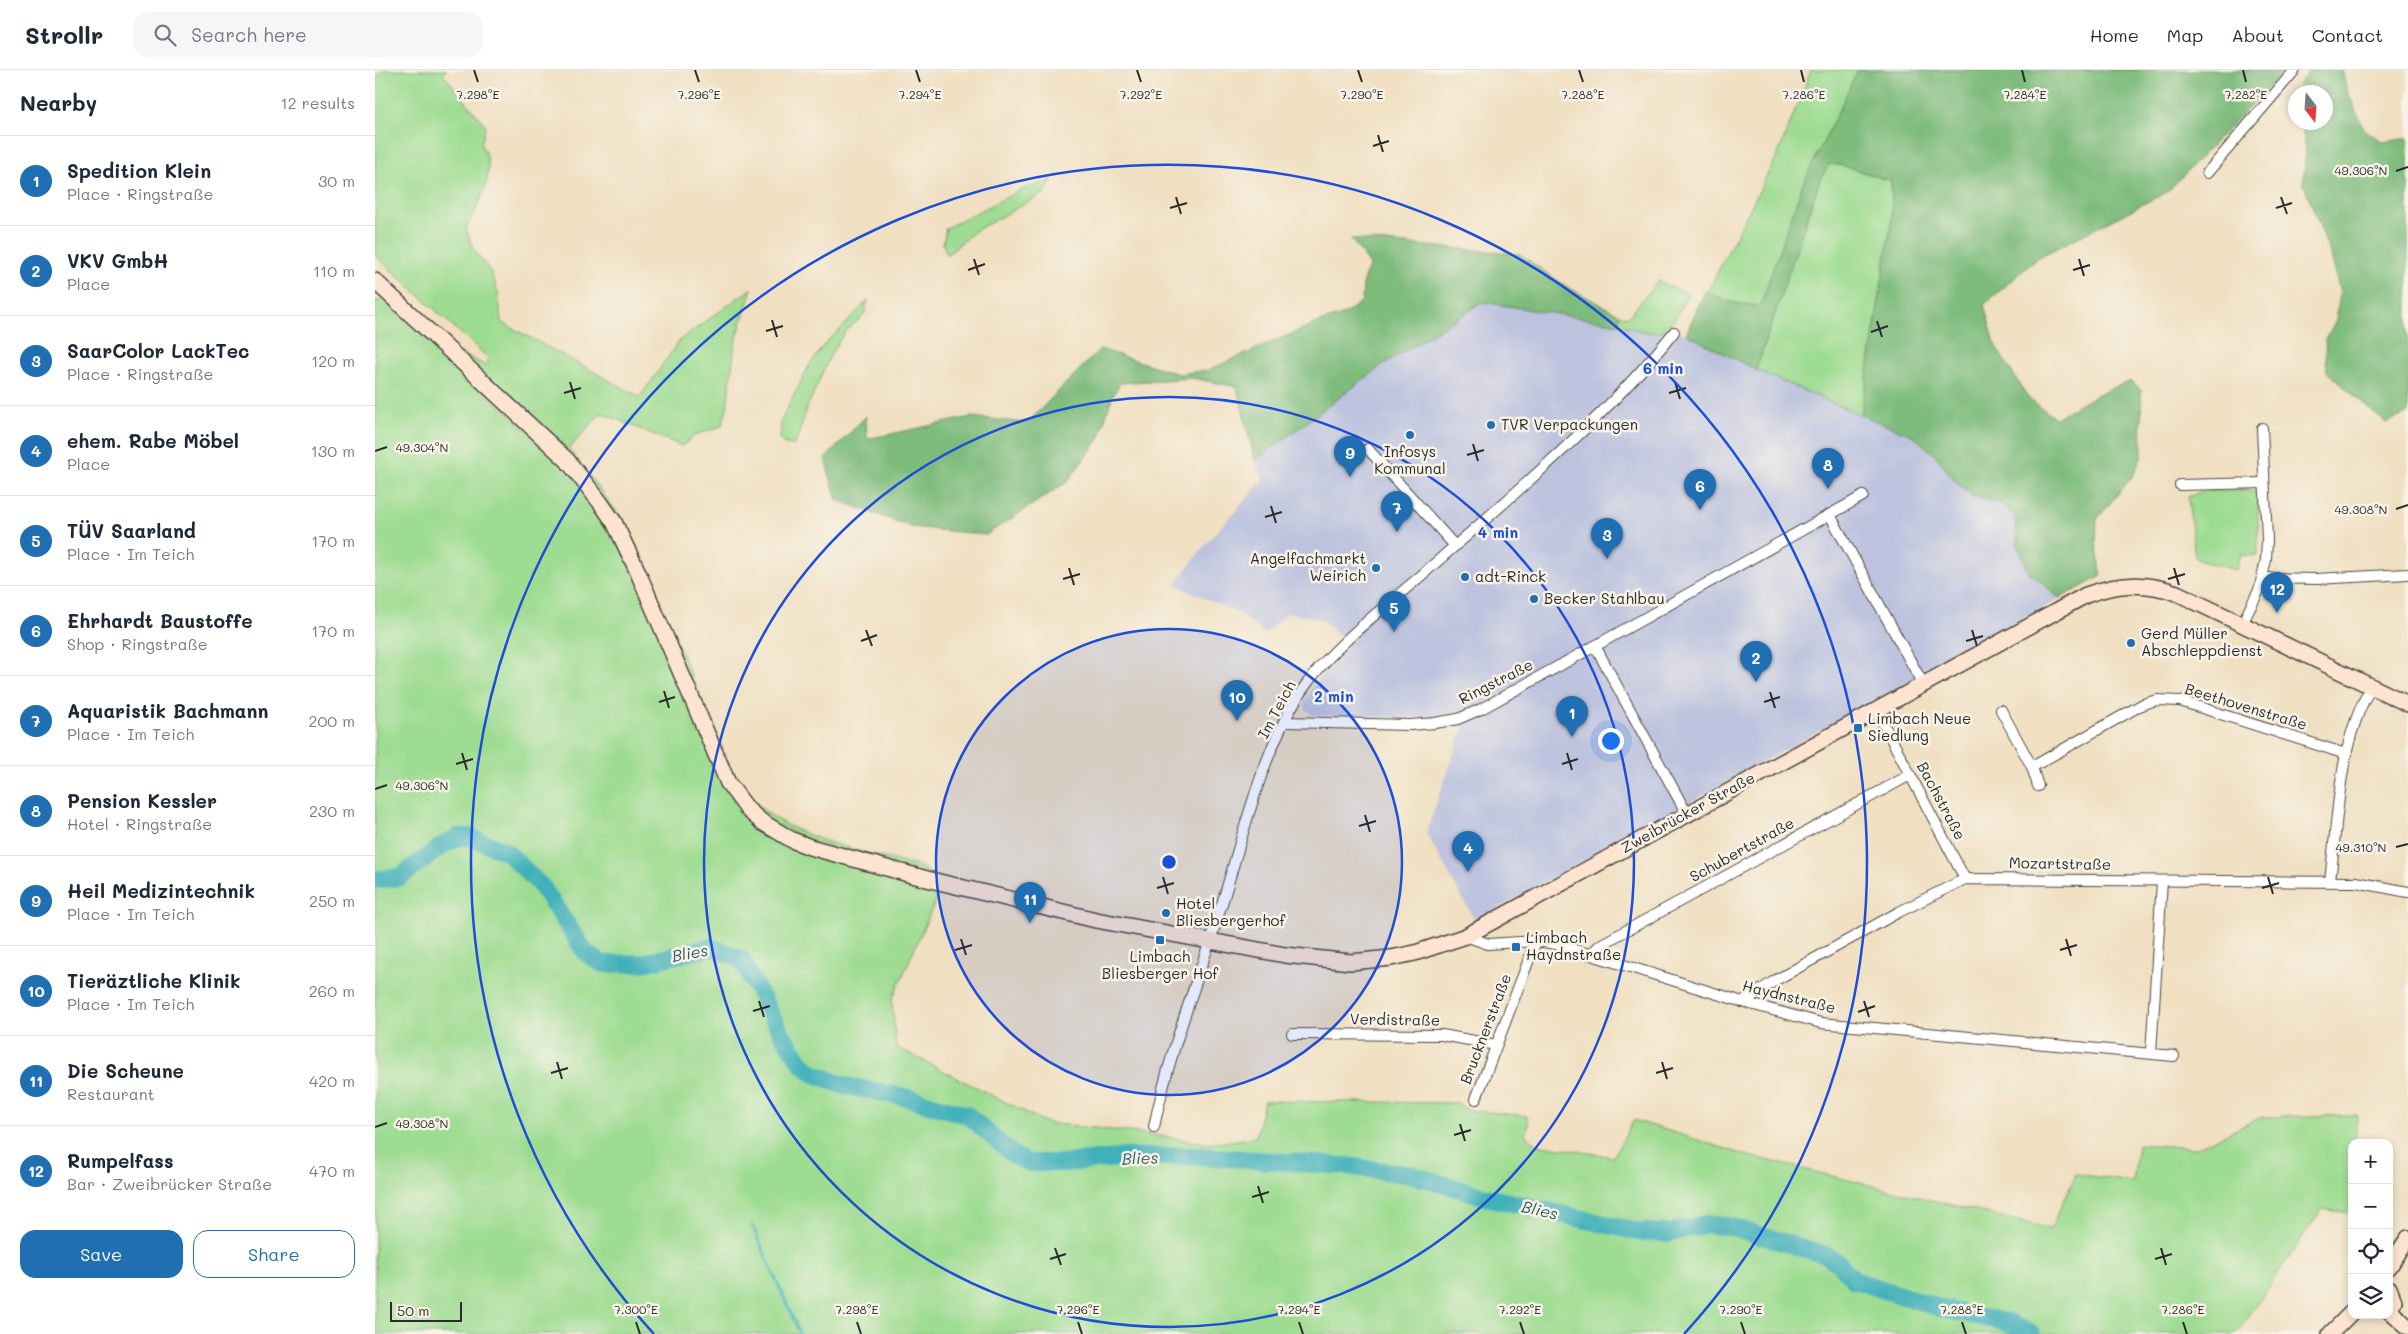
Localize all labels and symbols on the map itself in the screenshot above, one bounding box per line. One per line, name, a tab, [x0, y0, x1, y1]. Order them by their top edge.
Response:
north arrow	[2288, 85, 2333, 130]
text: 7.298°E	[457, 86, 499, 102]
text: 7.296°E	[678, 86, 720, 102]
text: 7.294°E	[899, 86, 941, 102]
text: 7.292°E	[1120, 86, 1162, 102]
text: 7.290°E	[1341, 86, 1384, 102]
text: 7.288°E	[1562, 86, 1605, 102]
text: 7.286°E	[1783, 86, 1826, 102]
text: 7.284°E	[2004, 86, 2046, 102]
text: 7.282°E	[2225, 86, 2267, 102]
text: 49.306°N	[2335, 162, 2387, 178]
text: 6 min	[1643, 358, 1683, 378]
place label: TVR Verpackungen	[1501, 414, 1638, 434]
marker: TVR Verpackungen	[1485, 419, 1497, 431]
marker: Infosys Kommunal	[1404, 429, 1416, 441]
pin: 9	[1334, 436, 1366, 477]
text: 49.304°N	[396, 439, 448, 455]
place label: Infosys Kommunal	[1374, 441, 1446, 478]
pin: 8	[1812, 448, 1844, 489]
pin: 6	[1684, 469, 1716, 510]
pin: 7	[1381, 491, 1413, 532]
text: 49.308°N	[2335, 501, 2387, 517]
pin: 3	[1591, 518, 1623, 559]
text: 4 min	[1478, 522, 1518, 542]
place label: Angelfachmarkt Weirich	[1250, 548, 1366, 585]
marker: Angelfachmarkt Weirich	[1370, 562, 1382, 574]
place label: adt-Rinck	[1475, 566, 1546, 586]
marker: adt-Rinck	[1459, 571, 1471, 583]
pin: 12	[2261, 572, 2293, 613]
place label: Becker Stahlbau	[1544, 588, 1665, 608]
pin: 5	[1378, 591, 1410, 632]
marker: Becker Stahlbau	[1528, 593, 1540, 605]
place label: Gerd Müller Abschleppdienst	[2141, 623, 2263, 660]
marker: Gerd Müller Abschleppdienst	[2125, 637, 2137, 649]
pin: 2	[1740, 641, 1772, 682]
street label: Ringstraße	[1455, 654, 1536, 708]
street label: Im Teich	[1253, 677, 1300, 742]
street label: Beethovenstraße	[2183, 678, 2310, 734]
pin: 10	[1221, 680, 1253, 721]
text: 2 min	[1314, 686, 1354, 706]
pin: 1	[1556, 696, 1588, 737]
place label: Limbach Neue Siedlung	[1868, 708, 1971, 745]
marker: Limbach Neue Siedlung	[1852, 722, 1864, 734]
your location	[1598, 728, 1624, 754]
street label: Bachstraße	[1913, 758, 1971, 843]
street label: Zweibrücker Straße	[1617, 767, 1758, 857]
text: 49.306°N	[396, 777, 448, 793]
street label: Schubertstraße	[1686, 812, 1797, 886]
pin: 4	[1452, 831, 1484, 872]
text: 49.310°N	[2336, 839, 2386, 855]
street label: Mozartstraße	[2009, 852, 2111, 874]
centre of rings	[1160, 853, 1178, 871]
pin: 11	[1014, 882, 1046, 923]
place label: Hotel Bliesbergerhof	[1176, 893, 1286, 930]
marker: Hotel Bliesbergerhof	[1160, 907, 1172, 919]
place label: Limbach Haydnstraße	[1526, 927, 1621, 964]
marker: Limbach Bliesberger Hof	[1154, 934, 1166, 946]
water label: Blies	[670, 939, 710, 966]
marker: Limbach Haydnstraße	[1510, 941, 1522, 953]
place label: Limbach Bliesberger Hof	[1102, 946, 1219, 983]
street label: Brucknerstraße	[1455, 971, 1515, 1087]
street label: Haydnstraße	[1741, 975, 1838, 1017]
street label: Verdistraße	[1350, 1008, 1440, 1030]
text: 49.308°N	[396, 1115, 448, 1131]
water label: Blies	[1121, 1146, 1159, 1169]
water label: Blies	[1520, 1195, 1560, 1224]
scale bar	[390, 1299, 463, 1322]
text: 7.300°E	[614, 1301, 658, 1317]
text: 7.298°E	[836, 1301, 878, 1317]
text: 7.296°E	[1057, 1301, 1099, 1317]
text: 7.294°E	[1278, 1301, 1320, 1317]
text: 7.292°E	[1499, 1301, 1541, 1317]
text: 7.290°E	[1720, 1301, 1763, 1317]
text: 7.288°E	[1941, 1301, 1984, 1317]
text: 7.286°E	[2162, 1301, 2205, 1317]

